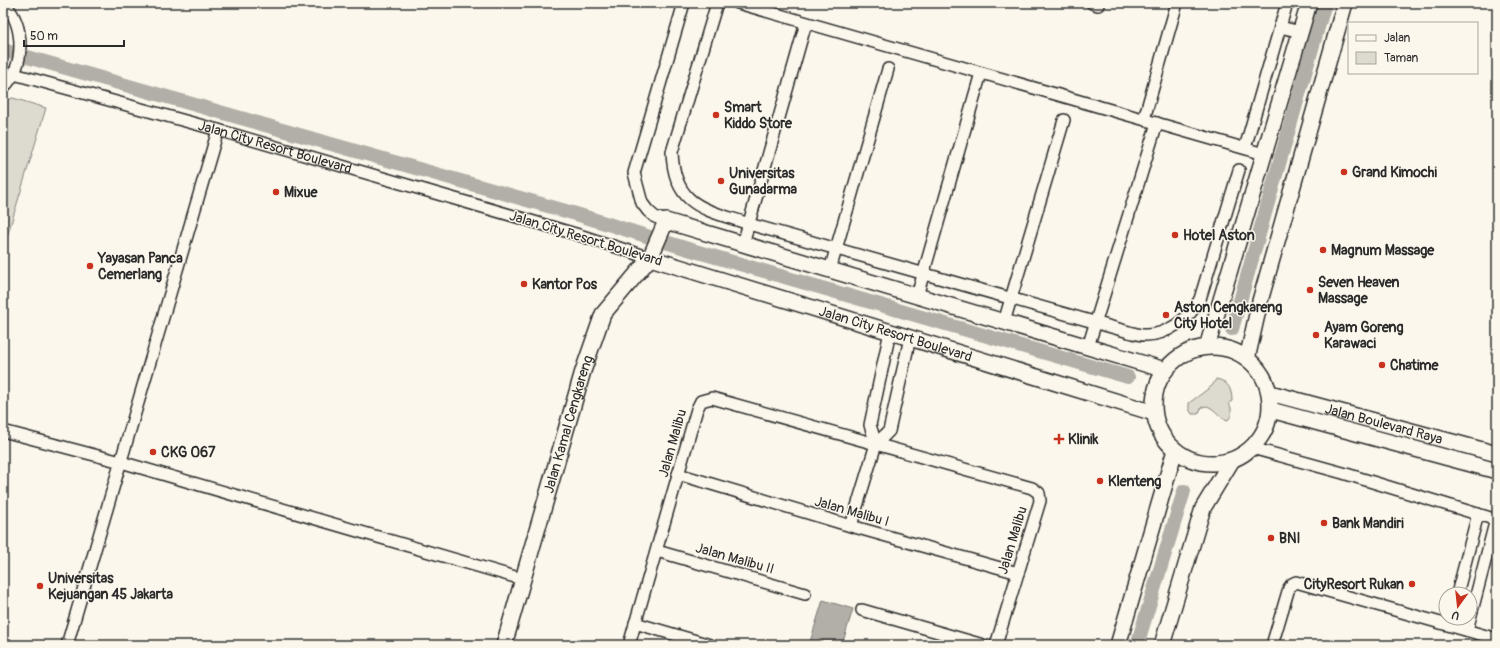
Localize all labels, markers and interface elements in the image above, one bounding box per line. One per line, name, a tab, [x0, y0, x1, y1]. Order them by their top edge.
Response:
scale bar	[24, 22, 124, 48]
legend	[1348, 22, 1478, 74]
text: 50 m	[30, 29, 58, 44]
text: Jalan	[1384, 31, 1410, 46]
text: Taman	[1384, 51, 1418, 66]
place label: Smart Kiddo Store	[724, 99, 793, 132]
marker: Smart Kiddo Store	[711, 110, 721, 120]
street label: Jalan City Resort Boulevard	[196, 117, 354, 178]
place label: Grand Kimochi	[1352, 164, 1438, 181]
place label: Universitas Gunadarma	[729, 165, 798, 198]
marker: Grand Kimochi	[1339, 167, 1349, 177]
marker: Universitas Gunadarma	[716, 176, 726, 186]
place label: Mixue	[284, 184, 319, 201]
marker: Mixue	[271, 187, 281, 197]
street label: Jalan City Resort Boulevard	[507, 207, 664, 270]
place label: Hotel Aston	[1183, 227, 1255, 244]
marker: Hotel Aston	[1170, 230, 1180, 240]
place label: Magnum Massage	[1331, 242, 1435, 259]
marker: Magnum Massage	[1318, 245, 1328, 255]
place label: Yayasan Panca Cemerlang	[97, 250, 183, 283]
marker: Yayasan Panca Cemerlang	[85, 261, 95, 271]
place label: Seven Heaven Massage	[1318, 274, 1400, 307]
place label: Kantor Pos	[532, 276, 598, 293]
marker: Kantor Pos	[519, 279, 529, 289]
marker: Seven Heaven Massage	[1305, 285, 1315, 295]
place label: Aston Cengkareng City Hotel	[1174, 299, 1282, 332]
street label: Jalan City Resort Boulevard	[817, 303, 974, 366]
marker: Aston Cengkareng City Hotel	[1161, 310, 1171, 320]
place label: Ayam Goreng Karawaci	[1324, 319, 1404, 352]
marker: Ayam Goreng Karawaci	[1311, 330, 1321, 340]
street label: Jalan Kamal Cengkareng	[540, 353, 597, 495]
place label: Chatime	[1390, 357, 1440, 374]
marker: Chatime	[1377, 360, 1387, 370]
street label: Jalan Boulevard Raya	[1323, 400, 1444, 448]
street label: Jalan Malibu	[655, 407, 690, 479]
place label: Klinik	[1068, 431, 1099, 448]
marker: Klinik	[1053, 433, 1065, 445]
place label: CKG 067	[161, 444, 216, 461]
marker: CKG 067	[148, 447, 158, 457]
place label: Klenteng	[1108, 473, 1161, 490]
marker: Klenteng	[1095, 476, 1105, 486]
street label: Jalan Malibu I	[813, 493, 891, 530]
street label: Jalan Malibu	[994, 504, 1031, 576]
place label: Bank Mandiri	[1332, 515, 1404, 532]
marker: Bank Mandiri	[1319, 518, 1329, 528]
place label: BNI	[1279, 530, 1300, 547]
marker: BNI	[1266, 533, 1276, 543]
street label: Jalan Malibu II	[694, 539, 776, 578]
place label: Universitas Kejuangan 45 Jakarta	[48, 570, 173, 603]
place label: CityResort Rukan	[1304, 576, 1404, 593]
marker: CityResort Rukan	[1407, 579, 1417, 589]
marker: Universitas Kejuangan 45 Jakarta	[35, 581, 45, 591]
north arrow	[1438, 586, 1478, 626]
text: U	[1450, 608, 1461, 622]

